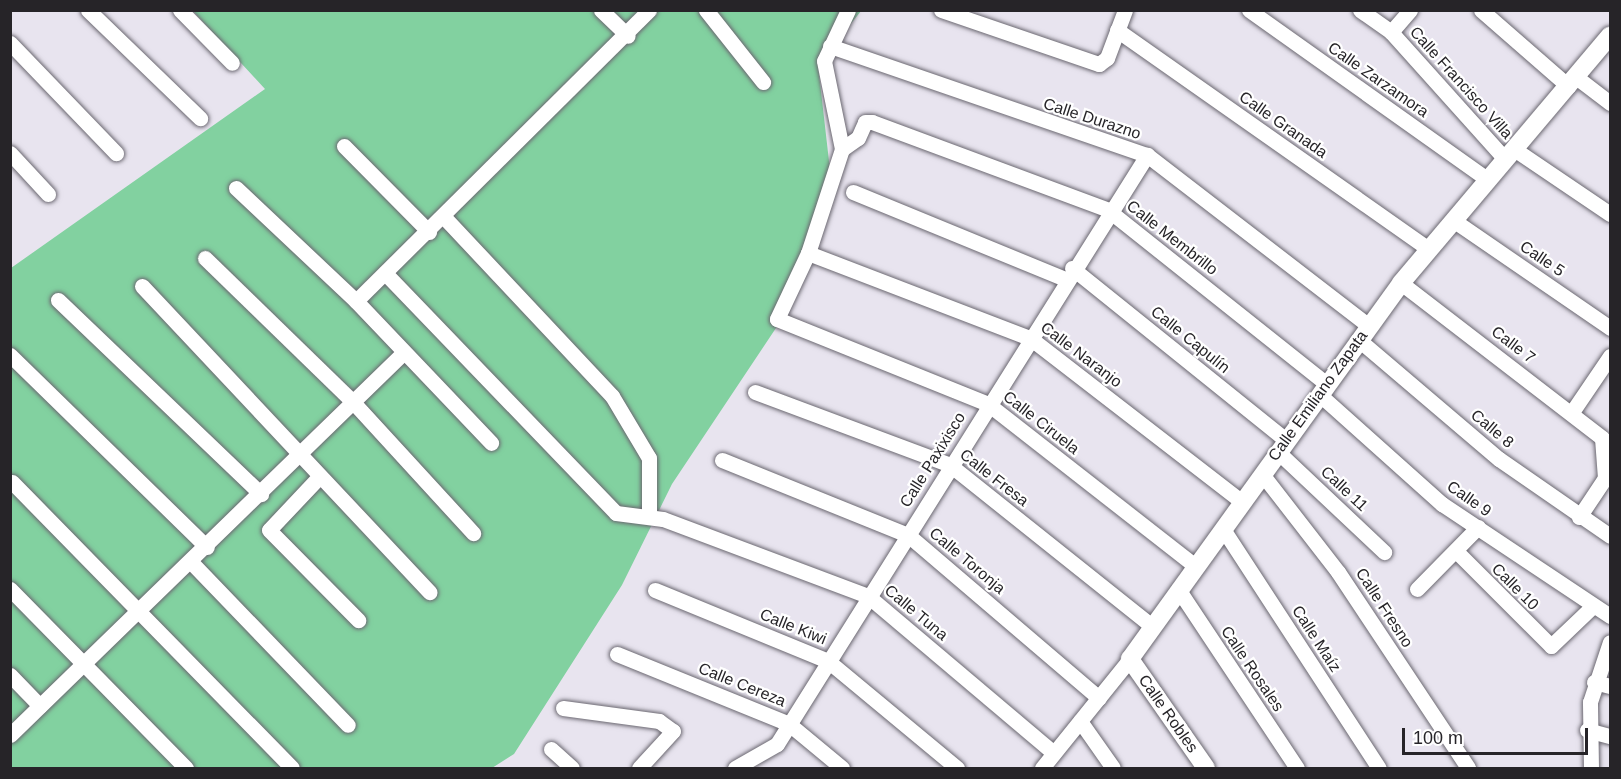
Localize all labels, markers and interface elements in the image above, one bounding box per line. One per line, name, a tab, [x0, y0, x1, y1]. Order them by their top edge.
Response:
street label: Calle Francisco Villa	[1405, 23, 1517, 143]
street label: Calle Zarzamora	[1324, 38, 1432, 122]
street label: Calle Granada	[1235, 88, 1331, 162]
street label: Calle Durazno	[1041, 94, 1143, 144]
street label: Calle Membrillo	[1123, 196, 1221, 280]
street label: Calle 5	[1516, 237, 1568, 281]
street label: Calle Capulín	[1147, 302, 1233, 378]
street label: Calle Naranjo	[1037, 318, 1125, 392]
street label: Calle 7	[1487, 322, 1539, 368]
street label: Calle Emiliano Zapata	[1264, 327, 1372, 465]
street label: Calle Ciruela	[999, 387, 1083, 459]
street label: Calle 8	[1467, 406, 1517, 452]
street label: Calle Paxixisco	[896, 409, 970, 511]
street label: Calle Fresa	[956, 445, 1032, 511]
street label: Calle 11	[1316, 462, 1372, 516]
street label: Calle 9	[1443, 477, 1495, 521]
street label: Calle Toronja	[925, 524, 1009, 598]
street label: Calle 10	[1487, 559, 1543, 615]
street label: Calle Fresno	[1351, 565, 1417, 651]
street label: Calle Tuna	[880, 581, 952, 645]
street label: Calle Maíz	[1287, 602, 1345, 676]
street label: Calle Kiwi	[757, 605, 829, 649]
street label: Calle Rosales	[1216, 623, 1288, 715]
street label: Calle Cereza	[696, 659, 788, 711]
street label: Calle Robles	[1134, 671, 1202, 757]
scale bar	[1405, 716, 1591, 754]
text: 100 m	[1413, 728, 1463, 748]

